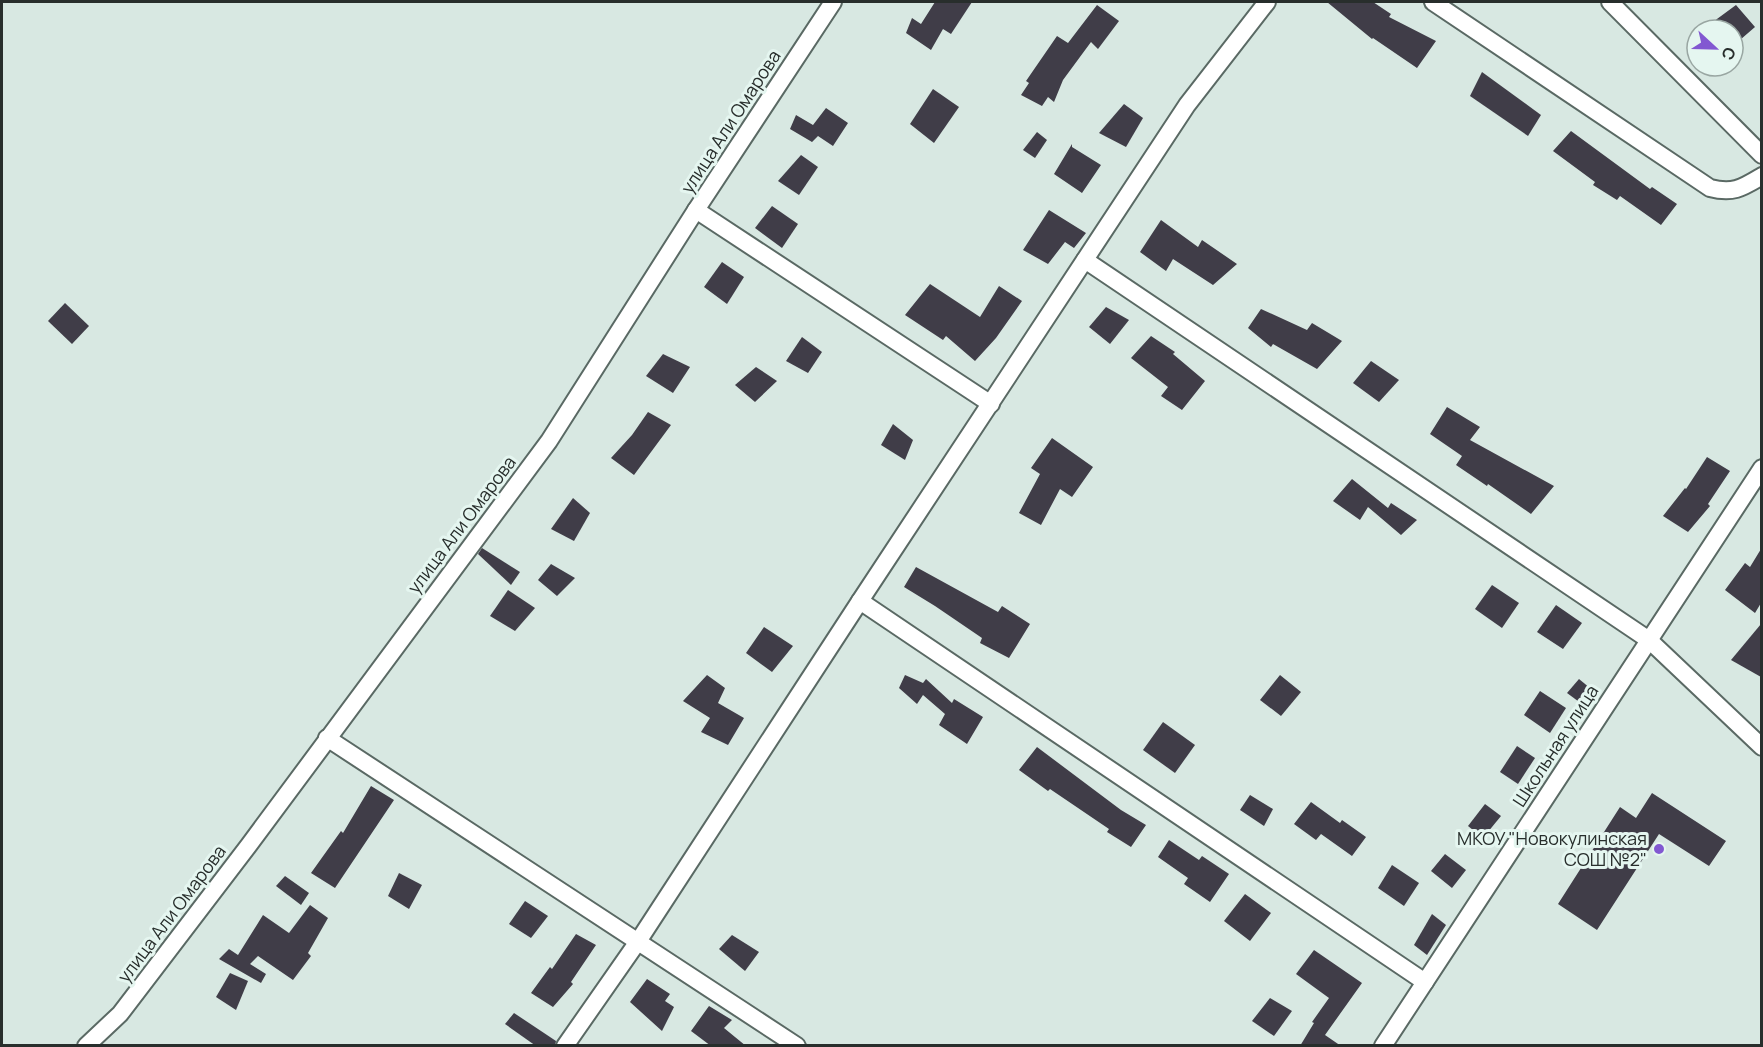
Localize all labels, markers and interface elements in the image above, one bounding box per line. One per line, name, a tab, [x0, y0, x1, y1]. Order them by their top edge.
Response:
north arrow	[1685, 18, 1745, 78]
text: С	[1716, 44, 1741, 63]
street label: улица Али Омарова	[675, 45, 786, 198]
street label: улица Али Омарова	[402, 451, 521, 598]
street label: Школьная улица	[1507, 680, 1603, 811]
place label: МКОУ "Новокулинская СОШ №2"	[1457, 826, 1647, 871]
street label: улица Али Омарова	[112, 840, 231, 987]
marker: МКОУ "Новокулинская СОШ №2"	[1652, 842, 1666, 856]

